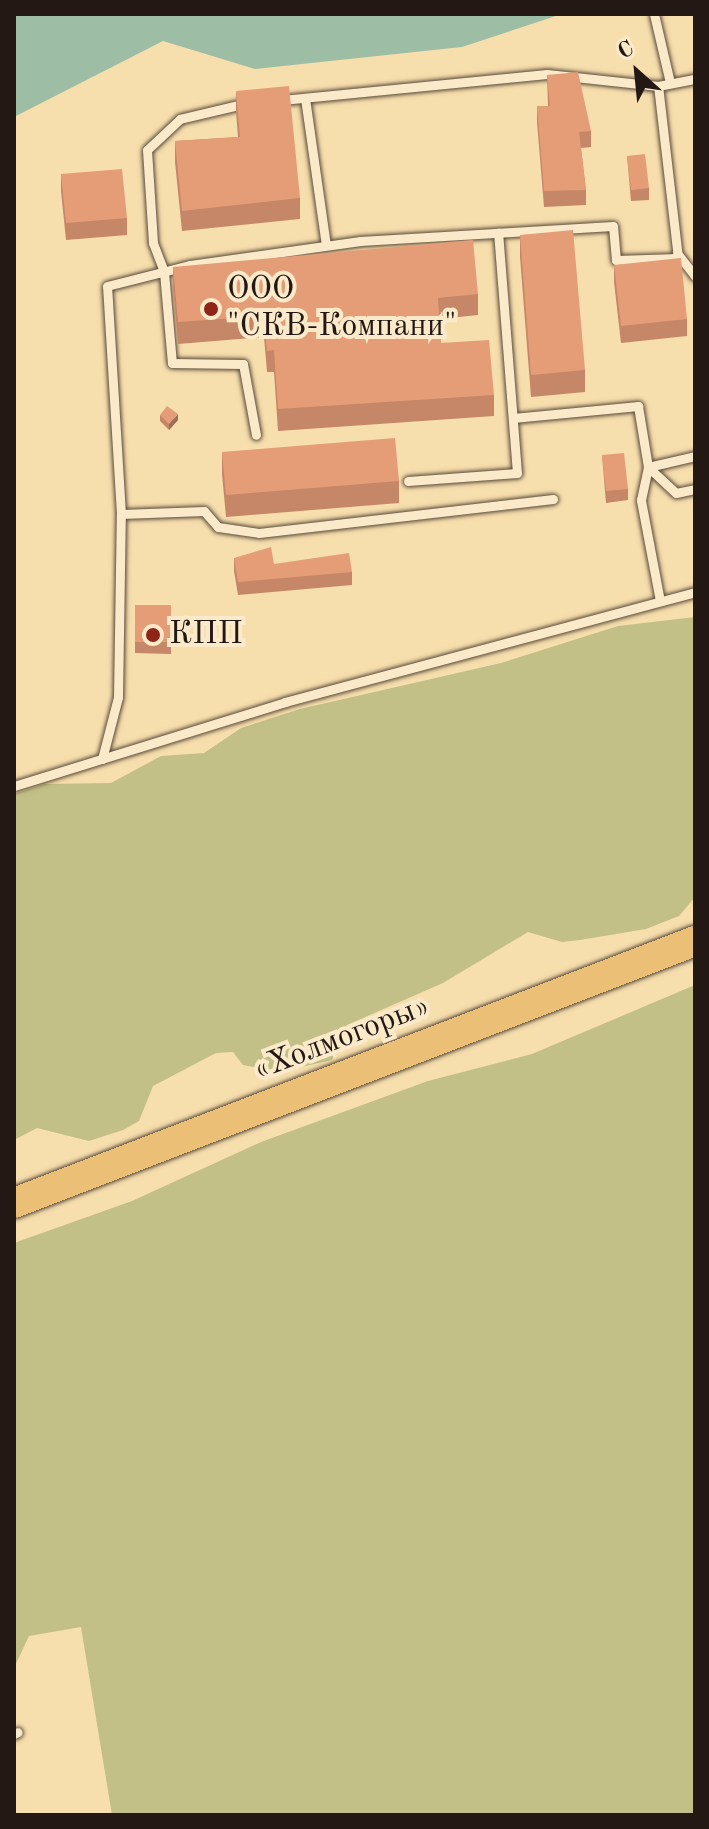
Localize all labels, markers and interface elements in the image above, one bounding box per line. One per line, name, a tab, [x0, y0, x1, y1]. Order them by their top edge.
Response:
north arrow	[597, 32, 677, 112]
text: С	[615, 38, 638, 64]
place label: ООО "СКВ-Компани"	[227, 272, 457, 347]
marker: ООО "СКВ-Компани"	[202, 300, 220, 318]
place label: КПП	[169, 616, 243, 654]
marker: КПП	[144, 626, 162, 644]
street label: «Холмогоры»	[248, 988, 436, 1090]

